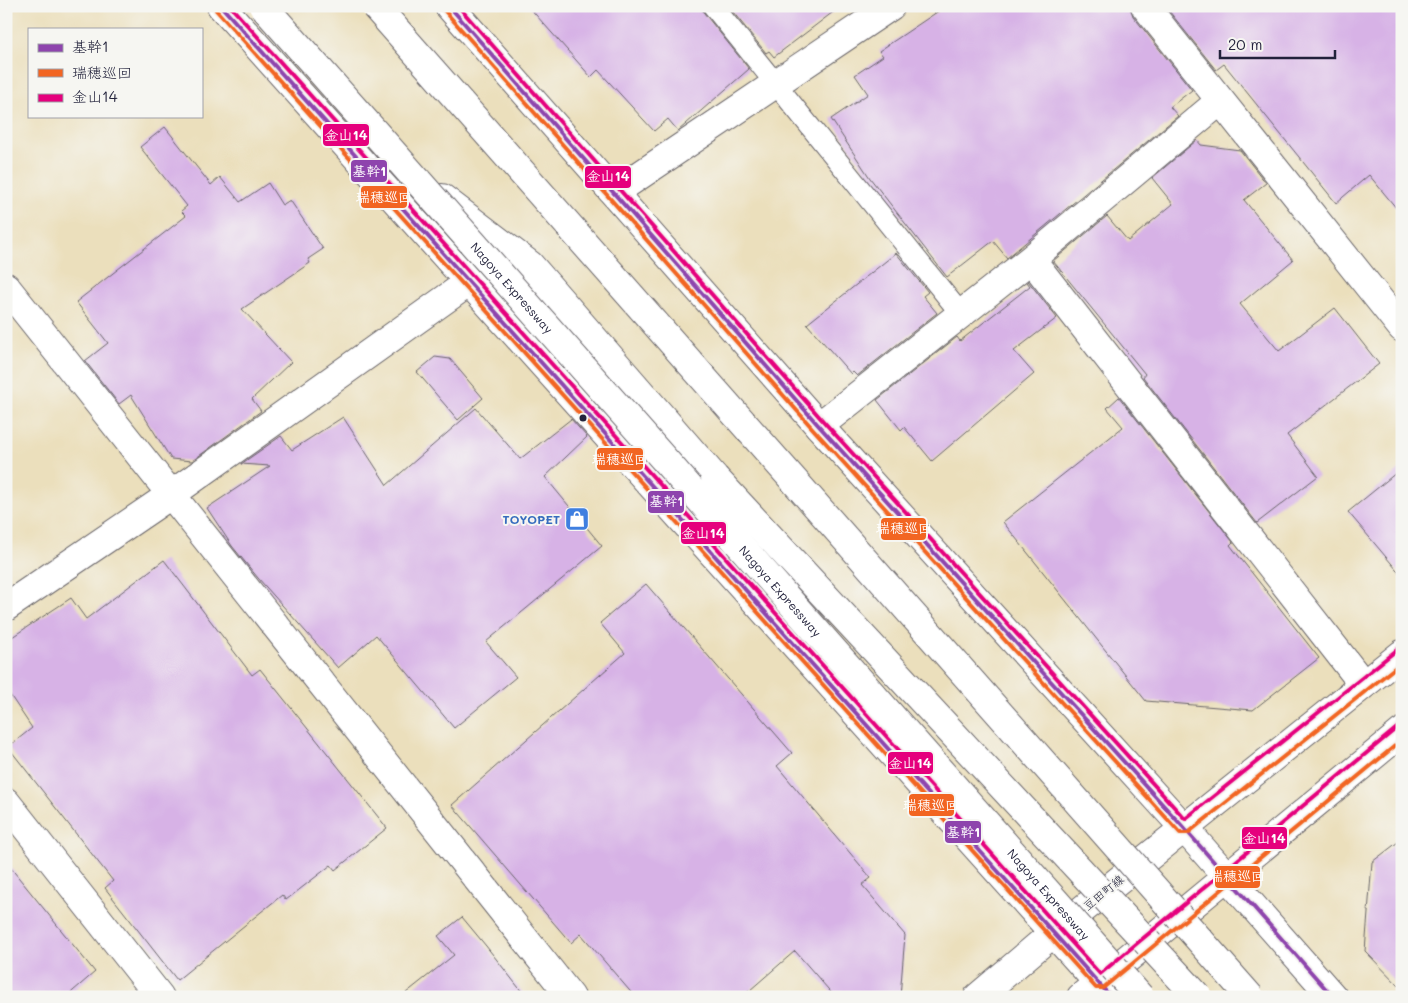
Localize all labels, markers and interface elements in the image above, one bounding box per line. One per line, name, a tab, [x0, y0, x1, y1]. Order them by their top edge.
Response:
legend	[28, 28, 202, 118]
scale bar	[1220, 28, 1336, 60]
text: 20 m	[1228, 34, 1262, 54]
text: 基幹1	[72, 36, 109, 56]
text: 瑞穂巡回	[72, 62, 132, 82]
text: 金山14	[72, 86, 118, 106]
line badge: 金山14	[322, 123, 370, 147]
text: 金山14	[324, 125, 368, 144]
line badge: 基幹1	[350, 159, 388, 183]
text: 基幹1	[352, 161, 386, 180]
line badge: 金山14	[584, 165, 632, 189]
text: 金山14	[586, 166, 630, 185]
line badge: 瑞穂巡回	[360, 185, 408, 209]
text: 瑞穂巡回	[355, 187, 412, 206]
street label: Nagoya Expressway	[468, 239, 557, 337]
unlabelled marker	[578, 413, 588, 423]
line badge: 瑞穂巡回	[596, 447, 644, 471]
text: 瑞穂巡回	[591, 449, 648, 468]
line badge: 基幹1	[647, 490, 685, 514]
text: 基幹1	[649, 491, 683, 510]
shop icon: TOYOPET	[564, 506, 590, 532]
place label: TOYOPET	[503, 511, 560, 527]
line badge: 瑞穂巡回	[880, 517, 927, 541]
text: 瑞穂巡回	[875, 518, 932, 537]
line badge: 金山14	[680, 521, 727, 545]
text: 金山14	[681, 523, 725, 542]
street label: Nagoya Expressway	[736, 542, 825, 640]
line badge: 金山14	[887, 751, 934, 775]
text: 金山14	[888, 753, 932, 772]
line badge: 瑞穂巡回	[908, 793, 955, 817]
text: 瑞穂巡回	[902, 795, 959, 814]
line badge: 基幹1	[944, 820, 982, 844]
text: 基幹1	[946, 822, 980, 841]
line badge: 金山14	[1241, 826, 1288, 850]
text: 金山14	[1242, 828, 1286, 847]
street label: Nagoya Expressway	[1004, 845, 1094, 943]
line badge: 瑞穂巡回	[1214, 865, 1261, 889]
text: 瑞穂巡回	[1208, 866, 1265, 885]
street label: 豆田町線	[1079, 871, 1127, 913]

